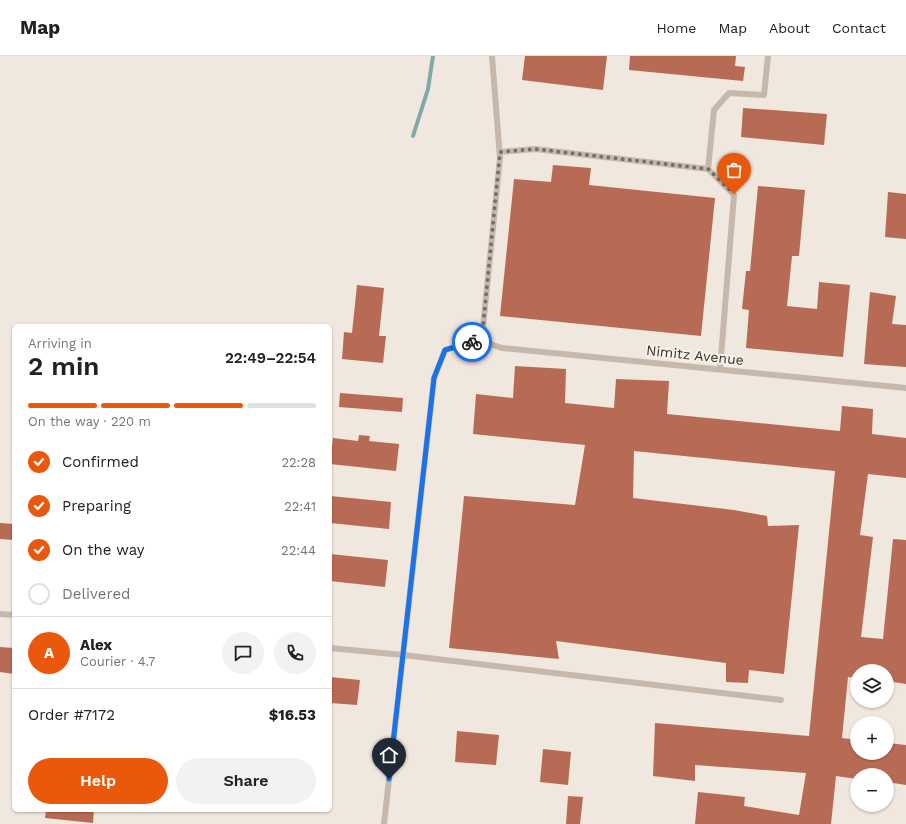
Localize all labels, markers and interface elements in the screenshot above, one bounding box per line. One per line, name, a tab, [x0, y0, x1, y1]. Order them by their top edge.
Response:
text: Map	[20, 16, 60, 39]
text: Home	[656, 20, 696, 36]
text: Map	[718, 20, 747, 36]
text: About	[769, 20, 810, 36]
text: Contact	[832, 20, 886, 36]
pin	[717, 153, 751, 194]
icon: bag	[723, 159, 745, 181]
courier	[452, 322, 492, 362]
icon: bike	[461, 331, 483, 353]
text: Arriving in	[28, 336, 92, 351]
street label: Nimitz Avenue	[645, 342, 745, 368]
text: 22:49–22:54	[225, 349, 316, 367]
text: 2 min	[28, 351, 99, 381]
text: On the way · 220 m	[28, 414, 151, 429]
icon: check	[28, 451, 50, 473]
text: Confirmed	[62, 453, 139, 471]
text: 22:28	[281, 455, 316, 470]
icon: check	[28, 495, 50, 517]
text: Preparing	[62, 497, 131, 515]
text: 22:41	[284, 499, 316, 514]
icon: check	[28, 539, 50, 561]
text: On the way	[62, 541, 144, 559]
text: 22:44	[281, 543, 316, 558]
text: Delivered	[62, 585, 130, 603]
button: chat	[222, 632, 264, 674]
button: phone	[274, 632, 316, 674]
text: Alex	[80, 636, 112, 654]
text: A	[44, 644, 54, 662]
text: Courier · 4.7	[80, 654, 155, 669]
map controls	[850, 664, 894, 812]
button: layers	[850, 664, 894, 708]
text: Order #7172	[28, 706, 115, 724]
text: $16.53	[269, 706, 316, 724]
button: +	[850, 716, 894, 760]
pin	[372, 738, 406, 779]
icon: home	[378, 744, 400, 766]
button: Help	[28, 758, 168, 804]
button: Share	[176, 758, 316, 804]
button: −	[850, 768, 894, 812]

